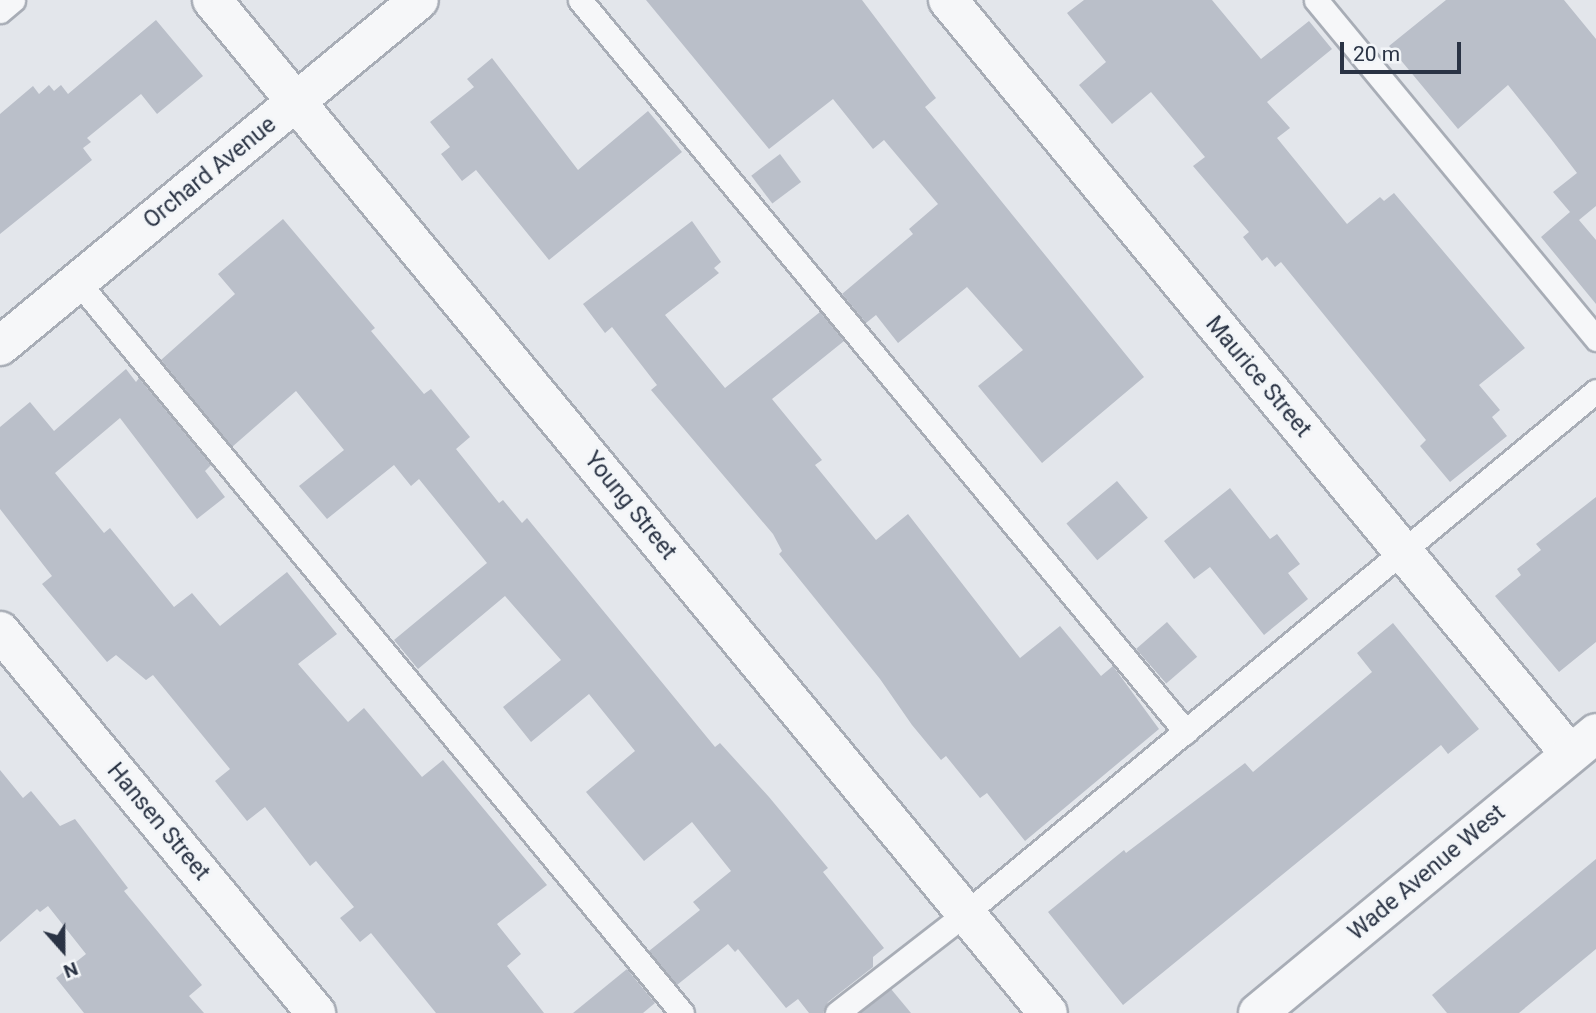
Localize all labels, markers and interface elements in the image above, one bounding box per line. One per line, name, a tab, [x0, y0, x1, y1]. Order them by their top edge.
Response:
scale bar	[1344, 28, 1465, 72]
text: 20 m	[1353, 42, 1400, 66]
street label: Orchard Avenue	[138, 111, 282, 235]
street label: Maurice Street	[1199, 311, 1317, 443]
street label: Young Street	[578, 446, 682, 566]
street label: Hansen Street	[101, 758, 215, 886]
street label: Wade Avenue West	[1343, 799, 1511, 947]
north arrow	[28, 915, 98, 985]
text: N	[60, 957, 81, 983]

